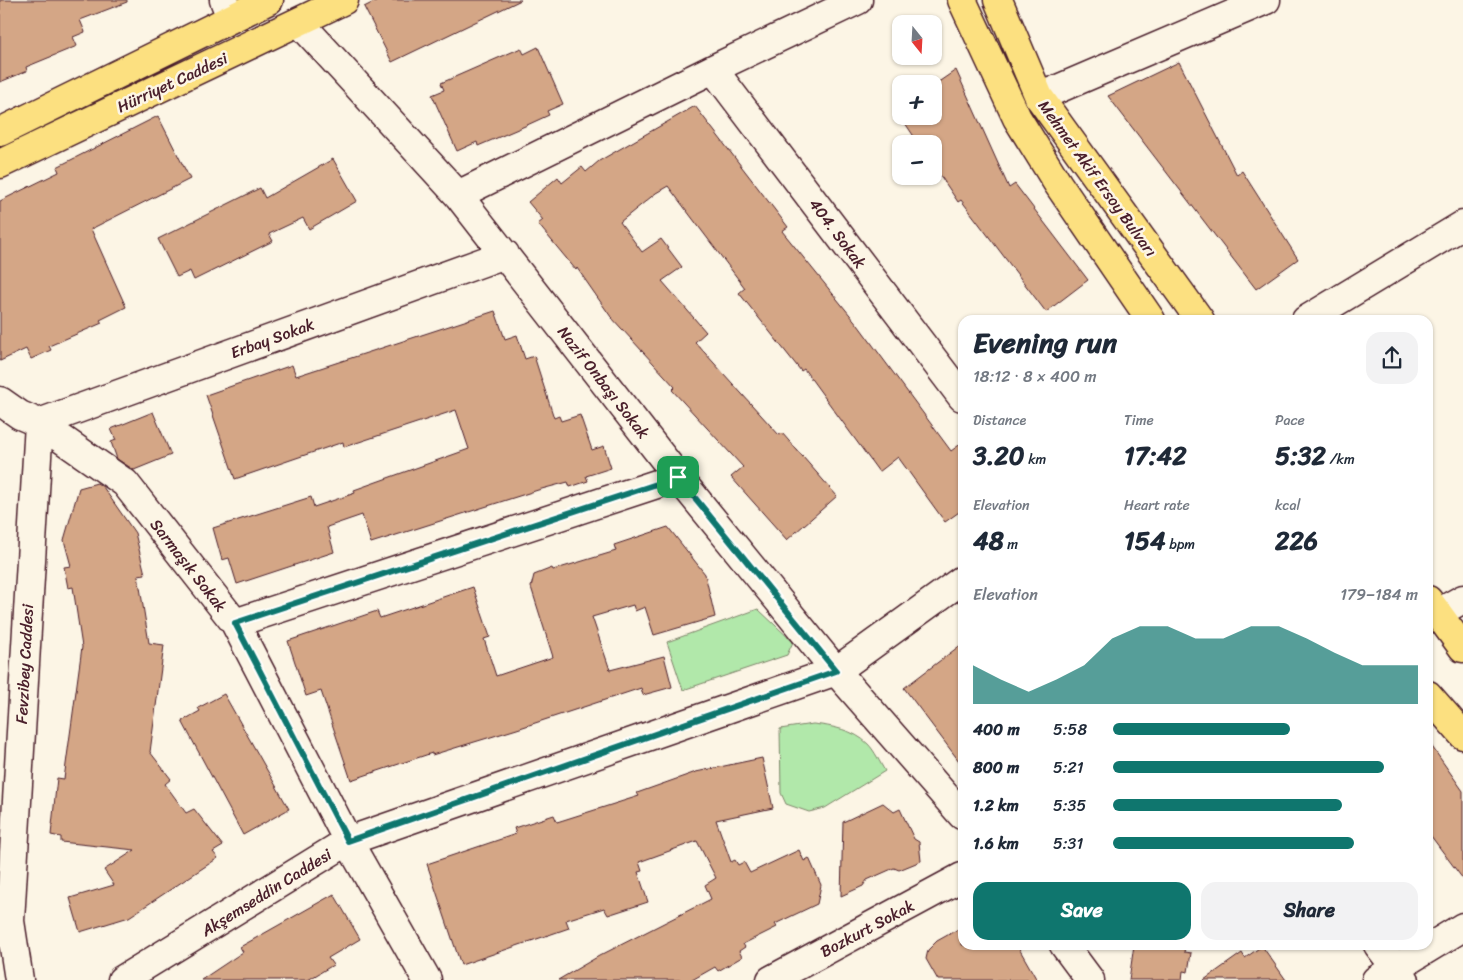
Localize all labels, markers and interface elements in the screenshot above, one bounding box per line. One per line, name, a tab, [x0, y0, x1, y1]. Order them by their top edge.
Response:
north arrow	[892, 15, 942, 65]
map controls	[892, 15, 942, 185]
street label: Hürriyet Caddesi	[112, 44, 233, 121]
button: +	[892, 75, 942, 125]
street label: Mehmet Akif Ersoy Bulvarı	[1031, 94, 1165, 263]
button: −	[892, 135, 942, 185]
street label: 404. Sokak	[801, 192, 874, 275]
street label: Erbay Sokak	[226, 310, 319, 367]
text: Evening run	[973, 318, 1117, 367]
street label: Nazif Onbaşı Sokak	[550, 319, 658, 446]
button: share	[1366, 332, 1418, 384]
text: 18:12 · 8 × 400 m	[973, 362, 1097, 391]
text: Distance	[973, 408, 1026, 433]
text: Time	[1124, 408, 1154, 433]
text: Pace	[1275, 408, 1305, 433]
text: 3.20	[973, 433, 1025, 478]
text: 17:42	[1124, 433, 1187, 478]
text: 5:32	[1275, 433, 1326, 478]
text: km	[1025, 447, 1046, 472]
text: /km	[1326, 447, 1355, 472]
pin	[657, 456, 699, 498]
icon: arrive	[664, 463, 692, 491]
text: Elevation	[973, 493, 1030, 518]
text: Heart rate	[1124, 493, 1190, 518]
text: kcal	[1275, 493, 1300, 518]
street label: Sarmaşık Sokak	[143, 512, 235, 619]
text: 48	[973, 518, 1004, 563]
text: 154	[1124, 518, 1166, 563]
text: 226	[1275, 518, 1318, 563]
text: m	[1004, 532, 1018, 557]
text: bpm	[1166, 532, 1195, 557]
text: Elevation	[973, 580, 1038, 609]
text: 179–184 m	[1340, 580, 1418, 609]
street label: Fevzibey Caddesi	[7, 603, 42, 725]
text: 400 m	[973, 715, 1020, 744]
text: 5:58	[1053, 715, 1087, 744]
text: 800 m	[973, 753, 1019, 782]
text: 5:21	[1053, 753, 1084, 782]
text: 1.2 km	[973, 791, 1019, 820]
text: 5:35	[1053, 791, 1086, 820]
text: 1.6 km	[973, 829, 1019, 858]
text: 5:31	[1053, 829, 1083, 858]
street label: Akşemseddin Caddesi	[194, 840, 338, 945]
button: Save	[973, 882, 1191, 940]
button: Share	[1201, 882, 1418, 940]
street label: Bozkurt Sokak	[815, 891, 920, 966]

